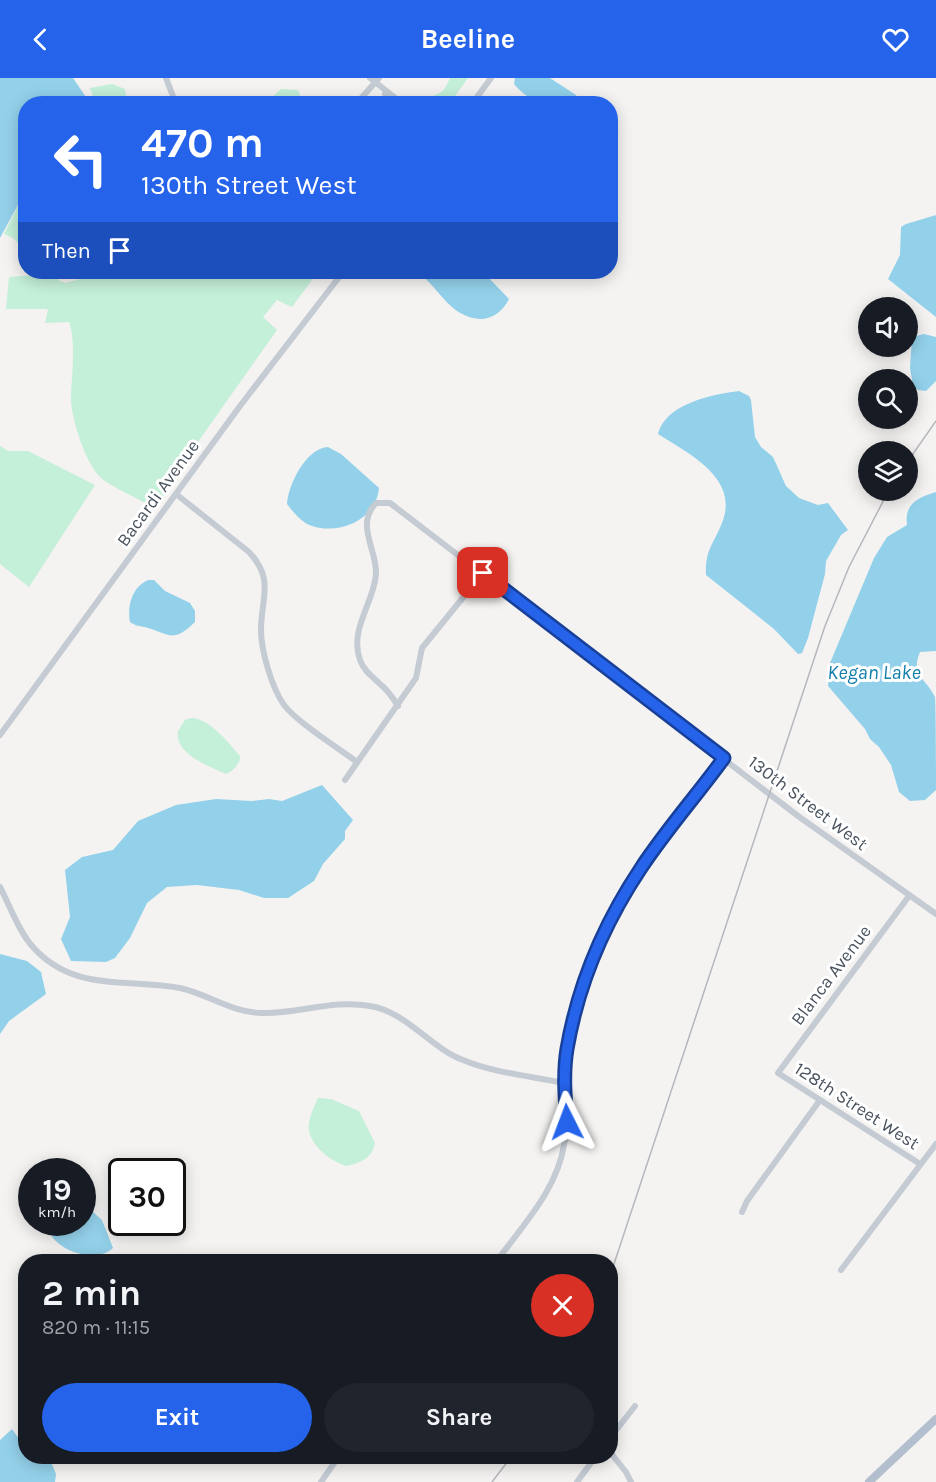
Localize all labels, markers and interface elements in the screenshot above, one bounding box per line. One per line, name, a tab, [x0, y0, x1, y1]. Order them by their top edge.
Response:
icon: back	[24, 23, 57, 56]
text: Beeline	[421, 23, 515, 55]
icon: heart	[879, 23, 912, 56]
text: 470 m	[141, 118, 264, 168]
icon: left	[42, 120, 120, 198]
text: 130th Street West	[141, 169, 357, 201]
icon: arrive	[103, 234, 136, 267]
text: Then	[42, 238, 91, 264]
map controls	[858, 297, 918, 501]
button: sound	[858, 297, 918, 357]
button: search	[858, 369, 918, 429]
street label: Bacardi Avenue	[112, 435, 204, 551]
button: layers	[858, 441, 918, 501]
pin	[457, 547, 508, 598]
icon: arrive	[466, 556, 499, 589]
water label: Kegan Lake	[827, 661, 921, 684]
street label: 130th Street West	[744, 751, 872, 855]
street label: Blanca Avenue	[786, 921, 876, 1029]
street label: 128th Street West	[791, 1058, 924, 1155]
position arrow	[535, 1090, 599, 1154]
speed limit sign: 30	[108, 1158, 186, 1236]
text: 19	[42, 1172, 71, 1208]
text: km/h	[38, 1203, 76, 1221]
text: 2 min	[42, 1272, 141, 1314]
button: close	[531, 1274, 594, 1337]
text: 820 m · 11:15	[42, 1316, 150, 1339]
button: Exit	[42, 1383, 312, 1452]
button: Share	[324, 1383, 594, 1452]

